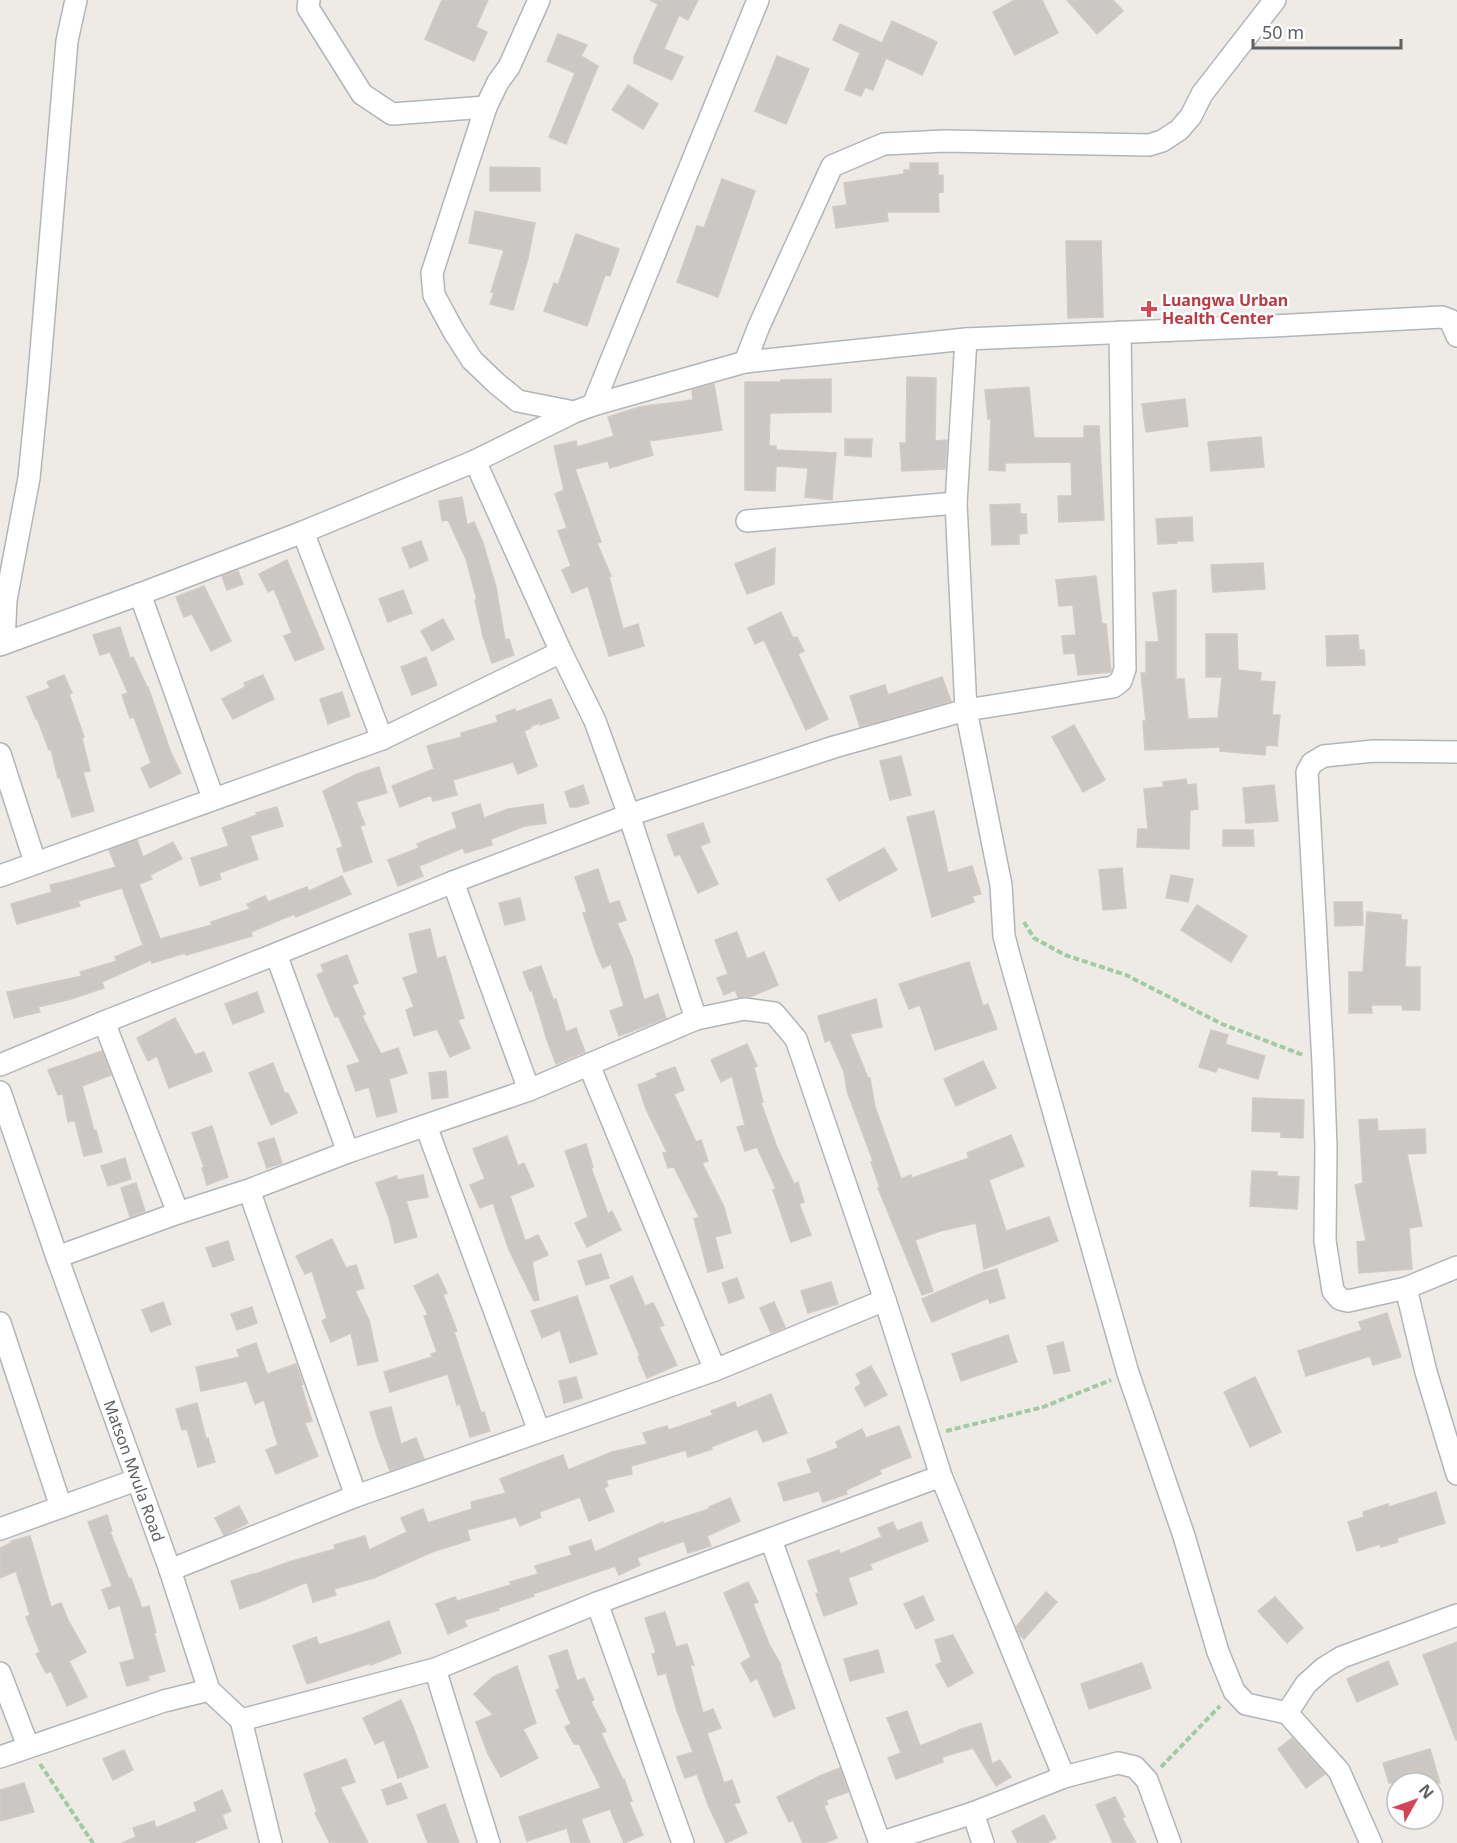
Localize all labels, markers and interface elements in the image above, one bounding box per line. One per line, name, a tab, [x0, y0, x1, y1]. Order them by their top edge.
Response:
scale bar	[1253, 12, 1402, 50]
text: 50 m	[1262, 20, 1304, 44]
place label: Luangwa Urban Health Center	[1162, 289, 1288, 329]
marker: Luangwa Urban Health Center	[1140, 300, 1158, 318]
street label: Matson Mvula Road	[99, 1397, 170, 1545]
north arrow	[1385, 1771, 1445, 1831]
text: N	[1414, 1779, 1439, 1803]

